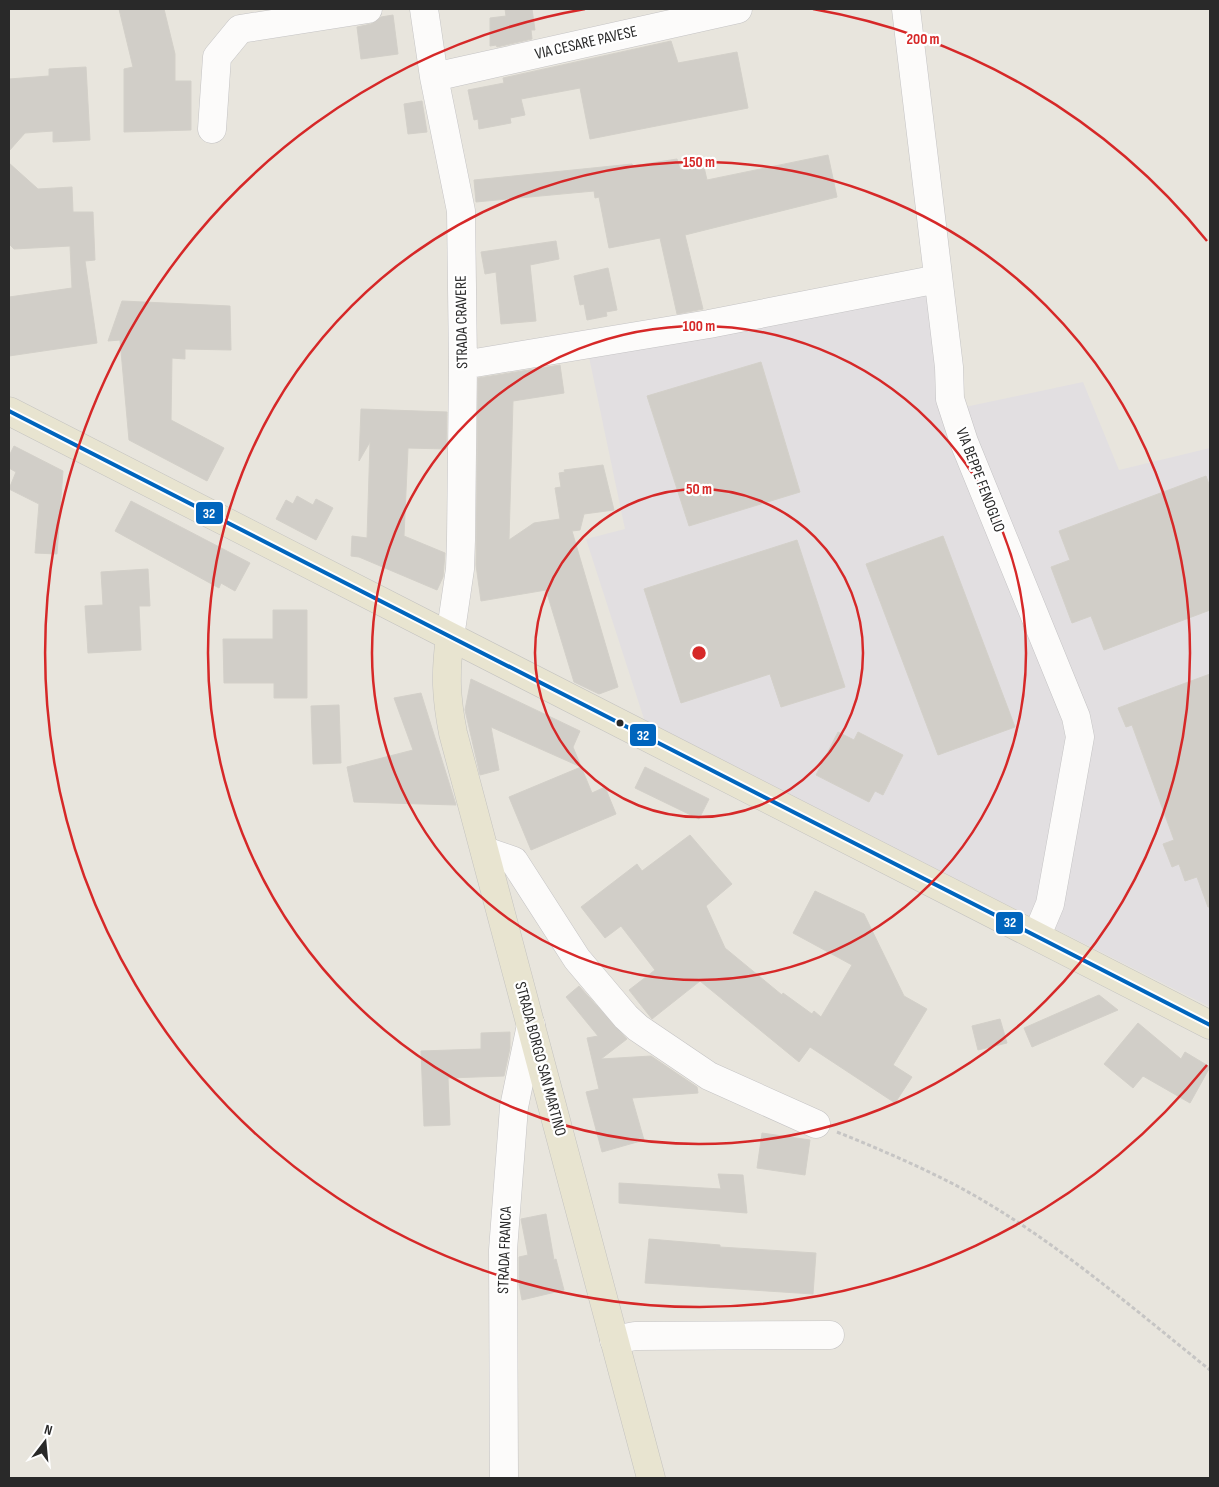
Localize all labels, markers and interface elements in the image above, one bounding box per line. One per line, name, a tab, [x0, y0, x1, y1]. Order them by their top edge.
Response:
street label: VIA CESARE PAVESE	[533, 22, 639, 64]
text: 200 m	[906, 30, 940, 49]
text: 150 m	[683, 153, 715, 172]
street label: STRADA CRAVERE	[452, 275, 472, 369]
text: 100 m	[683, 317, 715, 336]
street label: VIA BEPPE FENOGLIO	[951, 425, 1009, 535]
text: 50 m	[686, 480, 712, 499]
line badge: 32	[195, 501, 224, 525]
text: 32	[203, 505, 215, 522]
centre of rings	[690, 644, 708, 662]
unlabelled marker	[615, 718, 625, 728]
line badge: 32	[629, 723, 657, 747]
text: 32	[637, 727, 649, 744]
line badge: 32	[995, 911, 1024, 935]
text: 32	[1004, 914, 1016, 931]
street label: STRADA BORGO SAN MARTINO	[510, 980, 570, 1138]
street label: STRADA FRANCA	[494, 1206, 516, 1294]
north arrow	[20, 1417, 70, 1467]
text: N	[43, 1421, 54, 1439]

